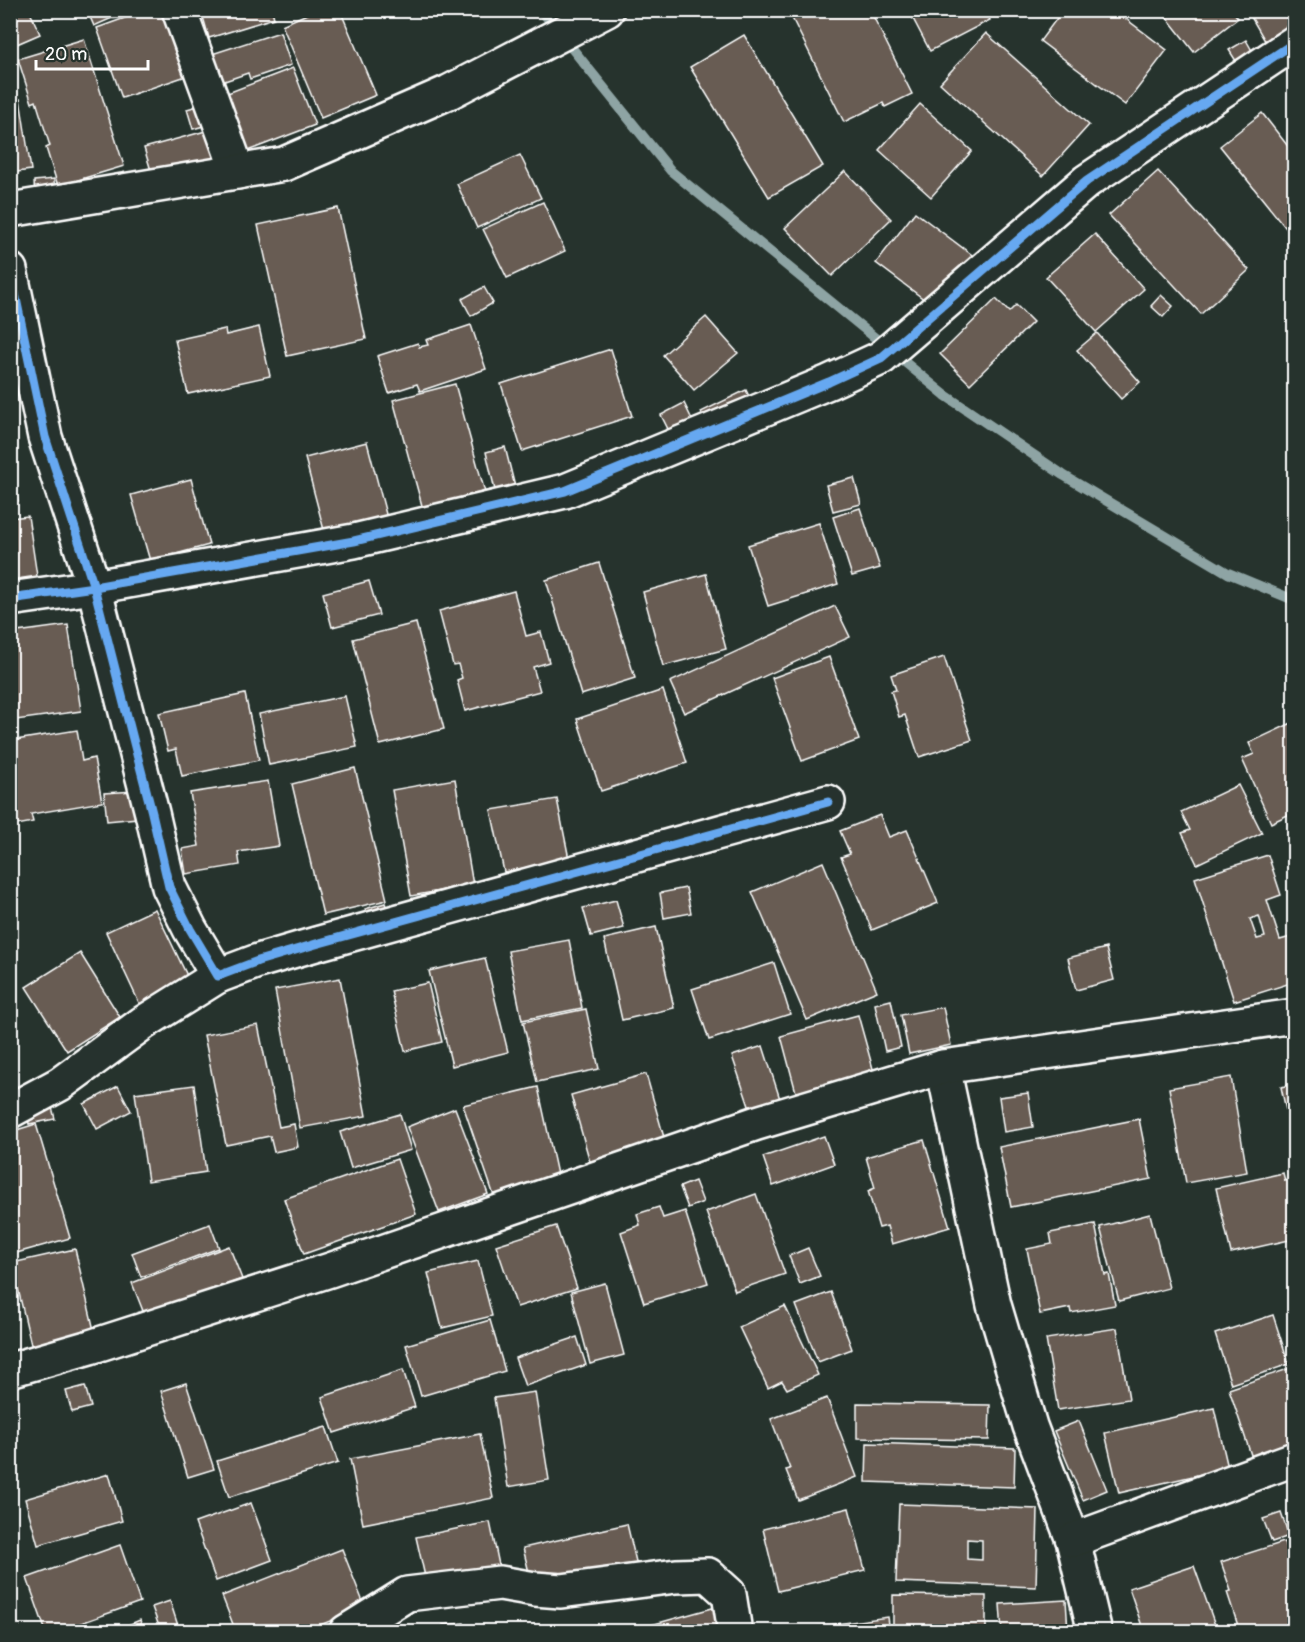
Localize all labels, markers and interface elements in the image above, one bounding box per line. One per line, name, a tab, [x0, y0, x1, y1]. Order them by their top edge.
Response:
scale bar	[36, 33, 148, 71]
text: 20 m	[45, 43, 87, 66]

